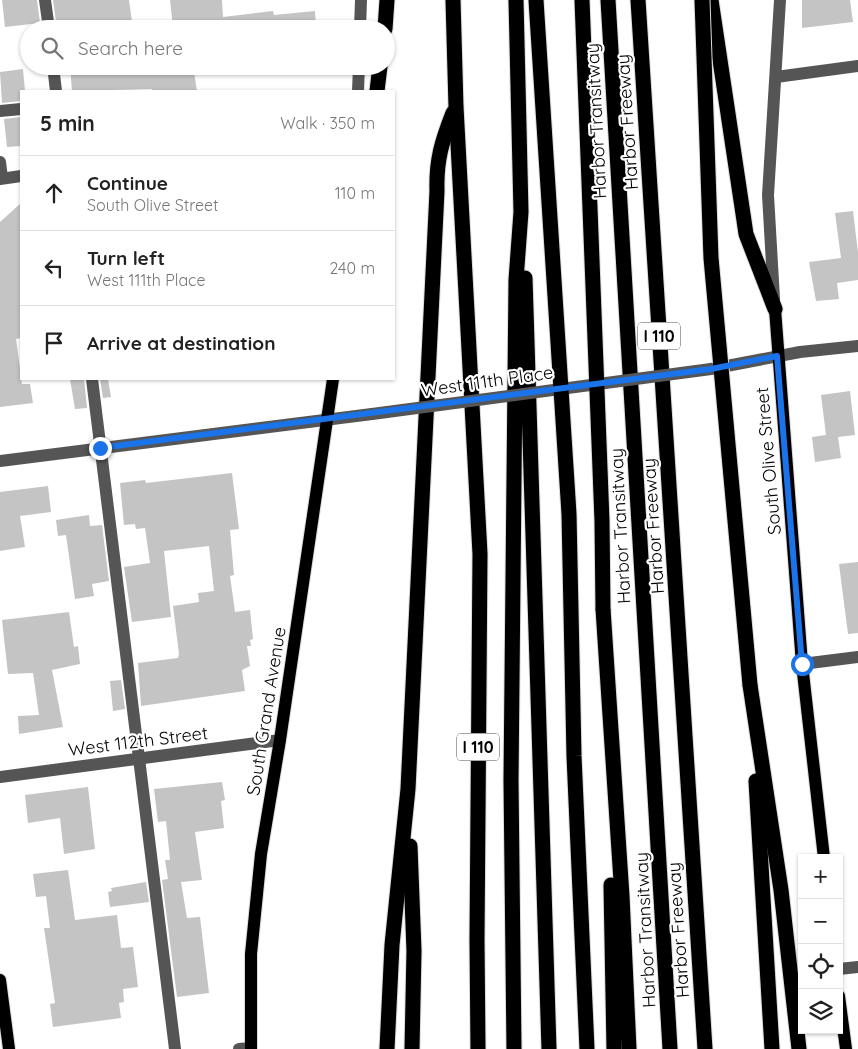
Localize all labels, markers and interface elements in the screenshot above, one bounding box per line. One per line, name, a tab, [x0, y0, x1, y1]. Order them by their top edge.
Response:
search box	[20, 20, 395, 75]
icon: search	[38, 34, 66, 62]
text: Search here	[78, 36, 183, 60]
street label: Harbor Transitway	[580, 42, 612, 200]
street label: Harbor Freeway	[611, 53, 643, 191]
text: 5 min	[40, 110, 95, 136]
text: Walk · 350 m	[280, 113, 375, 133]
text: Continue	[87, 171, 168, 195]
icon: ahead	[40, 179, 68, 207]
text: 110 m	[335, 183, 375, 203]
text: South Olive Street	[87, 195, 219, 215]
text: Turn left	[87, 246, 165, 270]
icon: left	[40, 254, 68, 282]
text: 240 m	[329, 258, 375, 278]
text: West 111th Place	[87, 270, 205, 290]
road number: I 110	[638, 322, 680, 350]
icon: arrive	[40, 329, 68, 357]
text: Arrive at destination	[87, 331, 276, 355]
street label: West 111th Place	[419, 360, 555, 402]
street label: South Olive Street	[750, 386, 786, 536]
route end	[89, 437, 112, 460]
street label: Harbor Transitway	[604, 447, 636, 605]
street label: Harbor Freeway	[637, 457, 669, 595]
street label: South Grand Avenue	[241, 625, 291, 797]
route start	[791, 653, 814, 676]
street label: West 112th Street	[67, 721, 209, 761]
road number: I 110	[457, 734, 499, 760]
street label: Harbor Transitway	[629, 851, 661, 1009]
map controls	[798, 854, 843, 1034]
button: +	[798, 854, 843, 899]
street label: Harbor Freeway	[662, 861, 694, 999]
button: −	[798, 899, 843, 944]
button: locate	[798, 944, 843, 989]
button: layers	[798, 989, 843, 1034]

